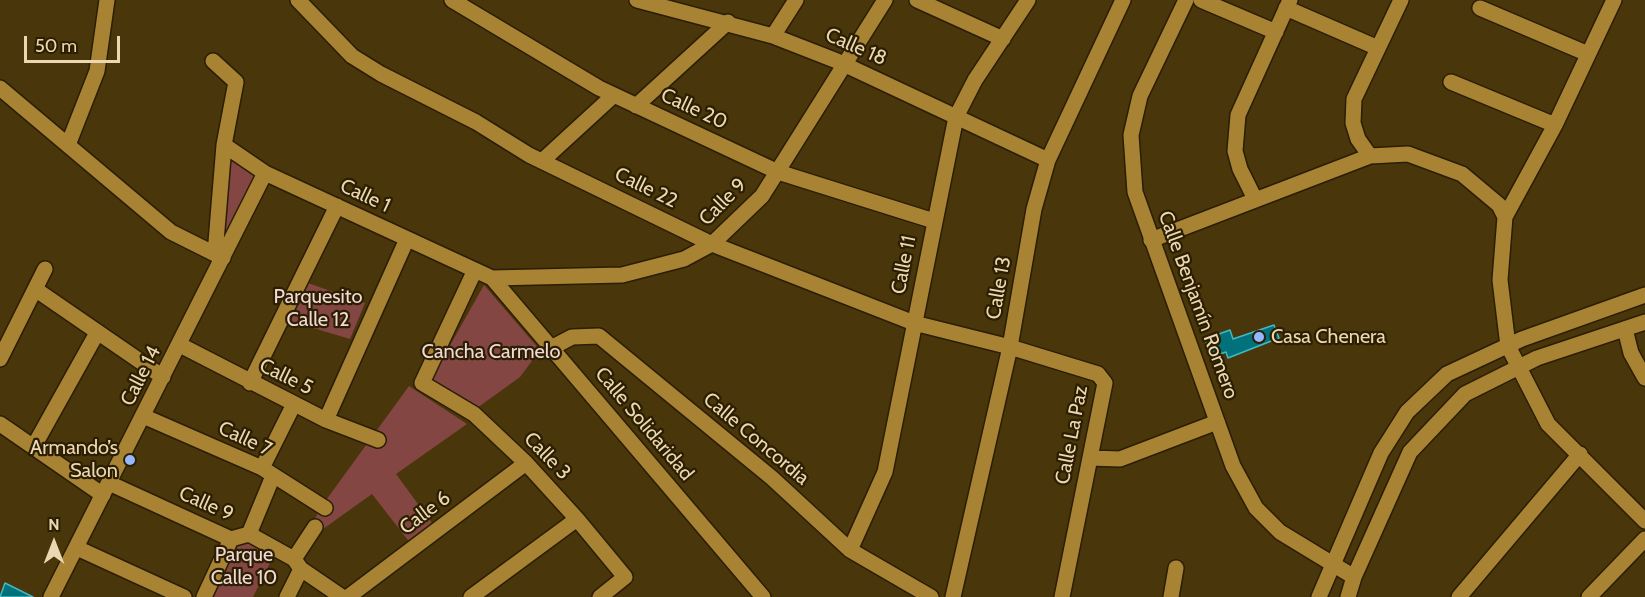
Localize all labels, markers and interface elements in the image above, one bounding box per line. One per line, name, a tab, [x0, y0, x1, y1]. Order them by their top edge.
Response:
street label: Calle 18	[822, 23, 890, 71]
scale bar	[27, 24, 123, 62]
text: 50 m	[35, 35, 77, 57]
street label: Calle 20	[657, 83, 731, 135]
street label: Calle 22	[611, 163, 681, 213]
street label: Calle 9	[694, 173, 752, 231]
street label: Calle 1	[336, 174, 394, 218]
street label: Calle Benjamín Romero	[1153, 208, 1243, 402]
street label: Calle 11	[887, 234, 921, 296]
street label: Calle 13	[982, 255, 1016, 321]
park label: Parquesito Calle 12	[274, 285, 362, 332]
place label: Casa Chenera	[1271, 325, 1386, 349]
marker: Casa Chenera	[1252, 330, 1266, 344]
park label: Cancha Carmelo	[422, 340, 560, 364]
street label: Calle 14	[116, 342, 166, 410]
street label: Calle 5	[255, 354, 317, 400]
street label: Calle Solidaridad	[590, 362, 698, 486]
street label: Calle La Paz	[1051, 383, 1093, 487]
street label: Calle Concordia	[698, 388, 814, 490]
street label: Calle 7	[215, 416, 275, 462]
street label: Calle 3	[519, 427, 575, 485]
place label: Armando’s Salon	[30, 436, 118, 483]
marker: Armando’s Salon	[123, 453, 137, 467]
street label: Calle 9	[175, 481, 237, 527]
street label: Calle 6	[395, 486, 455, 540]
north arrow	[24, 513, 84, 573]
text: N	[48, 515, 60, 534]
park label: Parque Calle 10	[211, 543, 277, 590]

